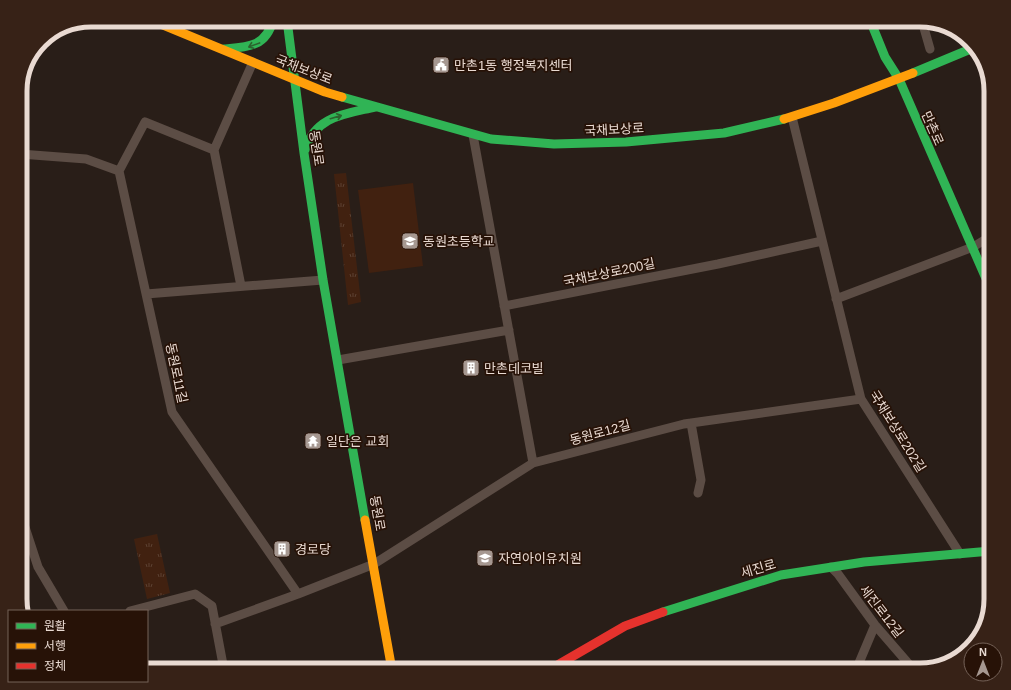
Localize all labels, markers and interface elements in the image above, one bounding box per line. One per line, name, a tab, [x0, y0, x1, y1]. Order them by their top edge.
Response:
one-way arrow	[249, 41, 261, 49]
street label: 국채보상로	[273, 52, 334, 87]
public building icon: 만촌1동 행정복지센터	[431, 55, 451, 75]
place label: 만촌1동 행정복지센터	[454, 58, 572, 73]
street label: 만촌로	[918, 109, 947, 148]
one-way arrow	[330, 113, 343, 120]
street label: 국채보상로	[584, 120, 644, 139]
street label: 동원로	[307, 129, 326, 167]
school or university icon: 동원초등학교	[400, 231, 420, 251]
place label: 동원초등학교	[423, 234, 495, 249]
street label: 국채보상로200길	[562, 255, 656, 290]
street label: 동원로11길	[163, 342, 190, 405]
building icon: 만촌데코빌	[461, 358, 481, 378]
place label: 만촌데코빌	[484, 361, 544, 376]
street label: 국채보상로202길	[866, 388, 929, 475]
street label: 동원로12길	[568, 417, 632, 448]
temple icon: 일단은 교회	[303, 431, 323, 451]
place label: 일단은 교회	[326, 434, 389, 449]
street label: 동원로	[367, 494, 388, 532]
building icon: 경로당	[272, 539, 292, 559]
place label: 경로당	[295, 542, 331, 557]
school or university icon: 자연아이유치원	[475, 548, 495, 568]
place label: 자연아이유치원	[498, 551, 582, 566]
street label: 세진로	[739, 556, 777, 581]
street label: 세진로12길	[857, 582, 907, 640]
legend	[8, 610, 148, 682]
text: 원활	[44, 619, 66, 633]
text: 서행	[44, 639, 66, 653]
north arrow	[963, 642, 1003, 682]
text: N	[979, 646, 987, 658]
text: 정체	[44, 659, 66, 673]

